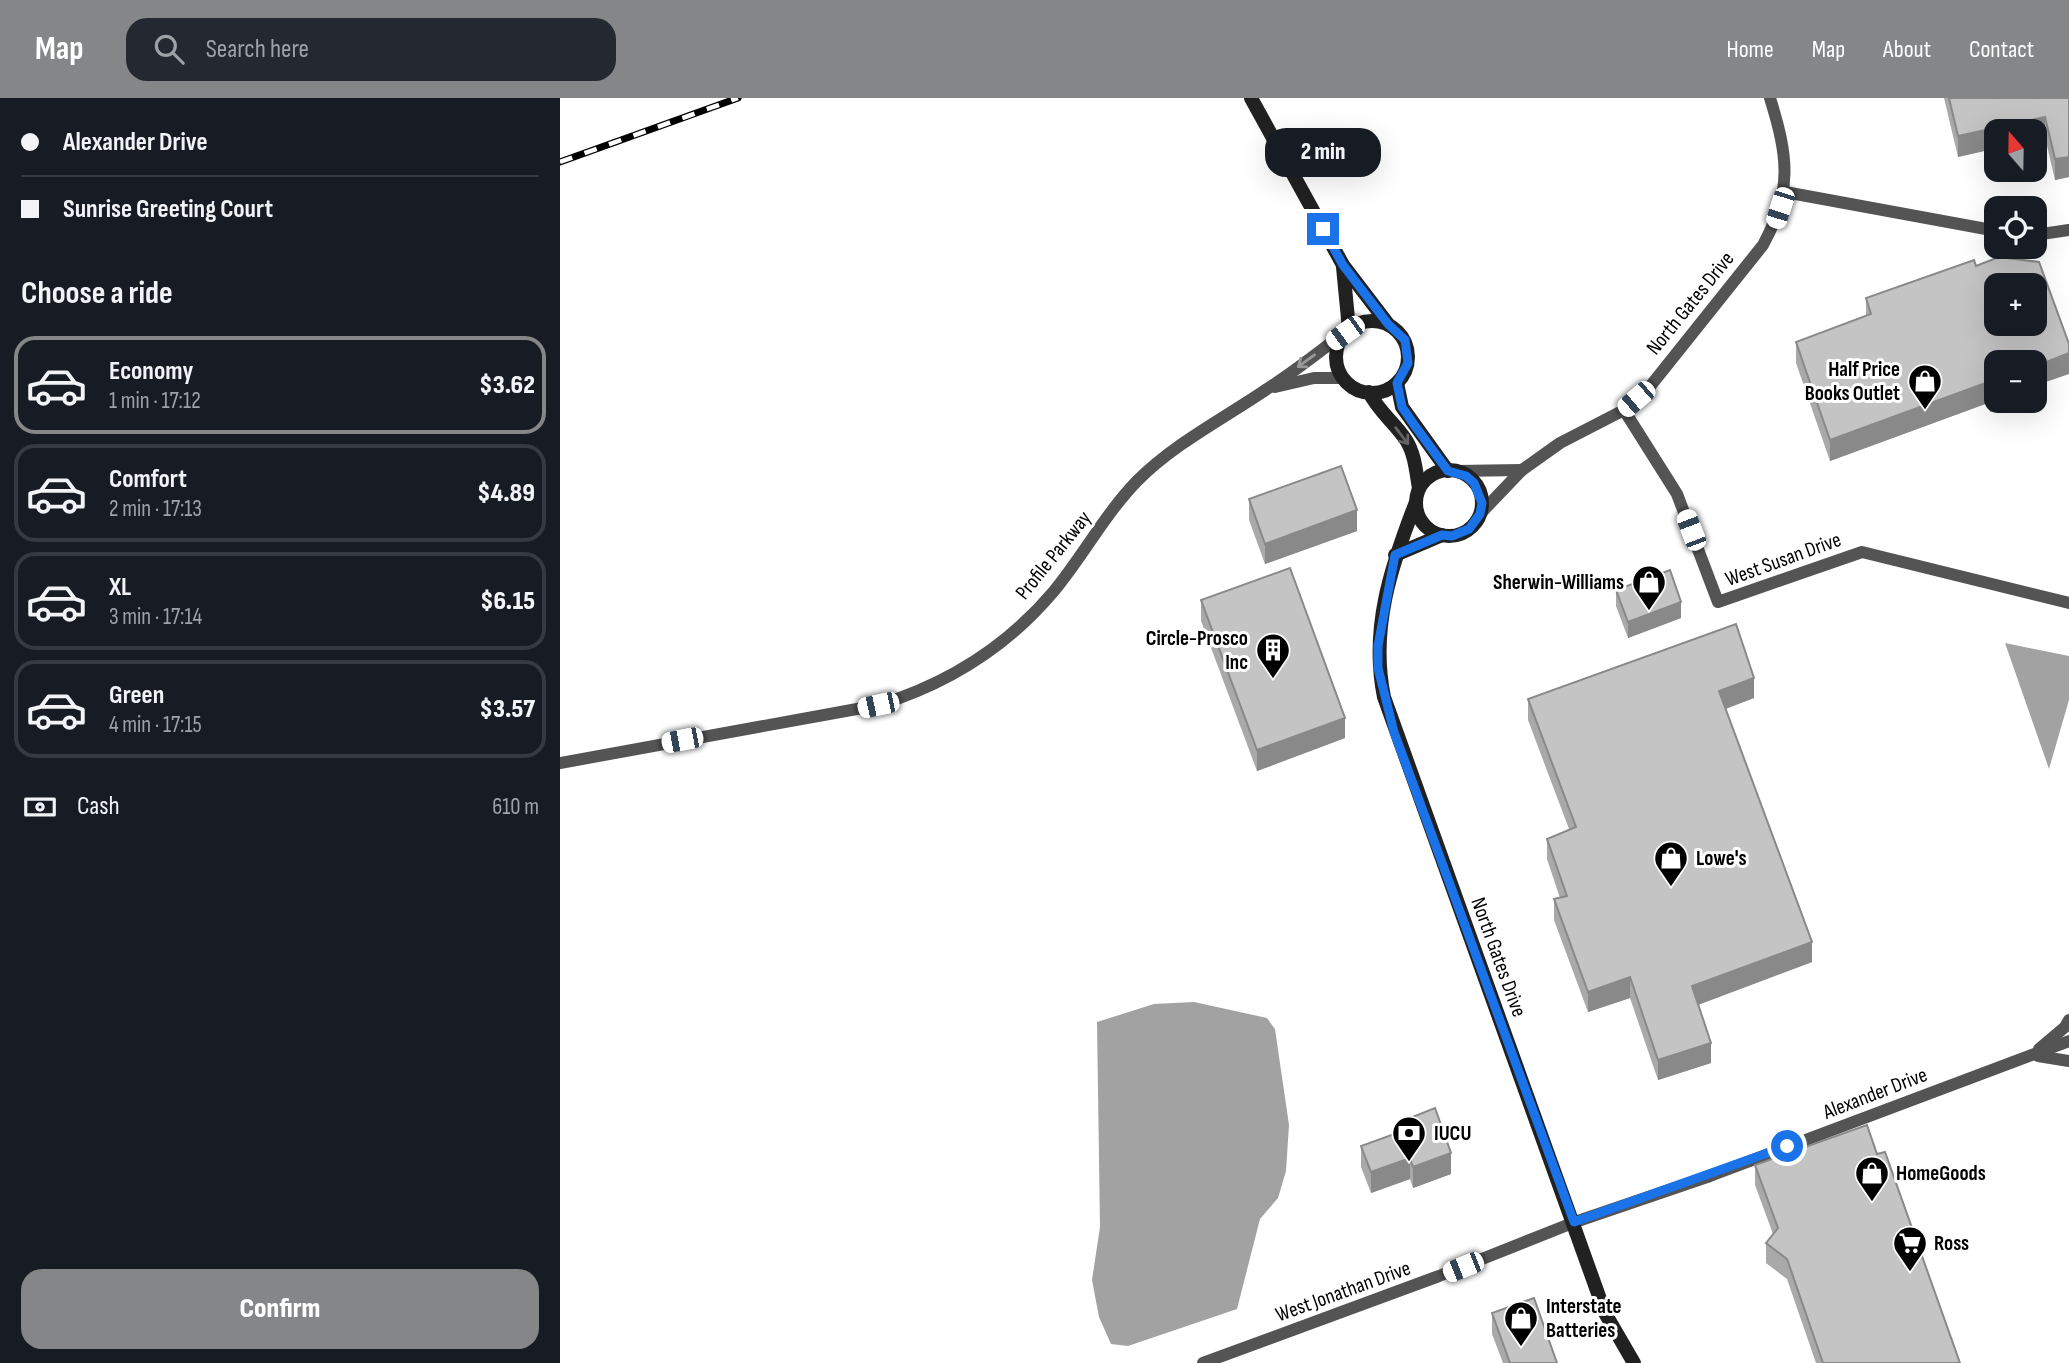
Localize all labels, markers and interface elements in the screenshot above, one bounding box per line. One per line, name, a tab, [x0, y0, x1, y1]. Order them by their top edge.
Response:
search box	[126, 18, 616, 81]
text: Map	[35, 29, 84, 69]
icon: search	[150, 30, 188, 68]
text: Search here	[206, 34, 309, 65]
text: Home	[1726, 35, 1774, 64]
text: Map	[1812, 35, 1845, 64]
text: About	[1883, 35, 1931, 64]
text: Contact	[1969, 35, 2034, 64]
north arrow	[1984, 119, 2048, 182]
map controls	[1984, 119, 2047, 413]
text: Alexander Drive	[63, 127, 208, 158]
callout: 2 min	[1265, 128, 1381, 176]
text: 2 min	[1301, 138, 1345, 166]
car	[1764, 185, 1797, 231]
text: Sunrise Greeting Court	[63, 194, 273, 225]
button: locate	[1984, 196, 2047, 259]
route end	[1307, 213, 1339, 245]
street label: North Gates Drive	[1641, 247, 1739, 360]
button: +	[1984, 273, 2047, 336]
text: Choose a ride	[21, 274, 173, 313]
car	[1322, 312, 1369, 354]
button: −	[1984, 350, 2047, 413]
icon: car	[25, 354, 88, 417]
one-way arrow	[1297, 354, 1316, 368]
text: Economy	[109, 356, 193, 387]
place label: Half Price Books Outlet	[1805, 357, 1900, 406]
shop icon: Half Price Books Outlet	[1906, 362, 1944, 411]
text: $3.62	[479, 370, 535, 401]
car	[1614, 377, 1659, 421]
text: 1 min · 17:12	[109, 387, 201, 415]
one-way arrow	[1394, 427, 1409, 445]
icon: car	[25, 462, 88, 525]
text: Comfort	[109, 464, 187, 495]
text: $4.89	[477, 478, 535, 509]
text: 2 min · 17:13	[109, 495, 202, 523]
street label: Profile Parkway	[1010, 506, 1097, 605]
car	[1674, 507, 1709, 553]
street label: West Susan Drive	[1722, 527, 1844, 592]
shop icon: Sherwin-Williams	[1630, 563, 1668, 612]
icon: car	[25, 570, 88, 633]
place label: Sherwin-Williams	[1493, 570, 1624, 595]
text: XL	[109, 572, 131, 603]
text: $6.15	[480, 586, 535, 617]
text: 3 min · 17:14	[109, 603, 202, 631]
place label: Circle-Prosco Inc	[1146, 626, 1248, 675]
building icon: Circle-Prosco Inc	[1254, 631, 1292, 680]
icon: car	[25, 678, 88, 741]
text: Green	[109, 680, 164, 711]
car	[856, 690, 901, 720]
text: $3.57	[480, 694, 535, 725]
text: 4 min · 17:15	[109, 711, 202, 739]
car	[660, 726, 705, 754]
icon: cash	[21, 788, 59, 826]
text: Cash	[77, 791, 120, 822]
text: 610 m	[492, 793, 539, 821]
shop icon: Lowe's	[1652, 839, 1690, 888]
place label: Lowe's	[1696, 846, 1747, 871]
street label: North Gates Drive	[1465, 894, 1532, 1020]
street label: Alexander Drive	[1819, 1062, 1931, 1125]
bank icon: IUCU	[1390, 1114, 1428, 1163]
place label: IUCU	[1434, 1121, 1471, 1146]
route start	[1771, 1130, 1803, 1162]
shop icon: HomeGoods	[1853, 1154, 1891, 1203]
place label: HomeGoods	[1896, 1161, 1986, 1186]
supermarket icon: Ross	[1891, 1224, 1929, 1273]
place label: Ross	[1934, 1231, 1969, 1256]
car	[1440, 1249, 1487, 1285]
street label: West Jonathan Drive	[1272, 1256, 1414, 1327]
button: Confirm	[21, 1269, 539, 1349]
place label: Interstate Batteries	[1546, 1294, 1622, 1343]
shop icon: Interstate Batteries	[1502, 1299, 1540, 1348]

